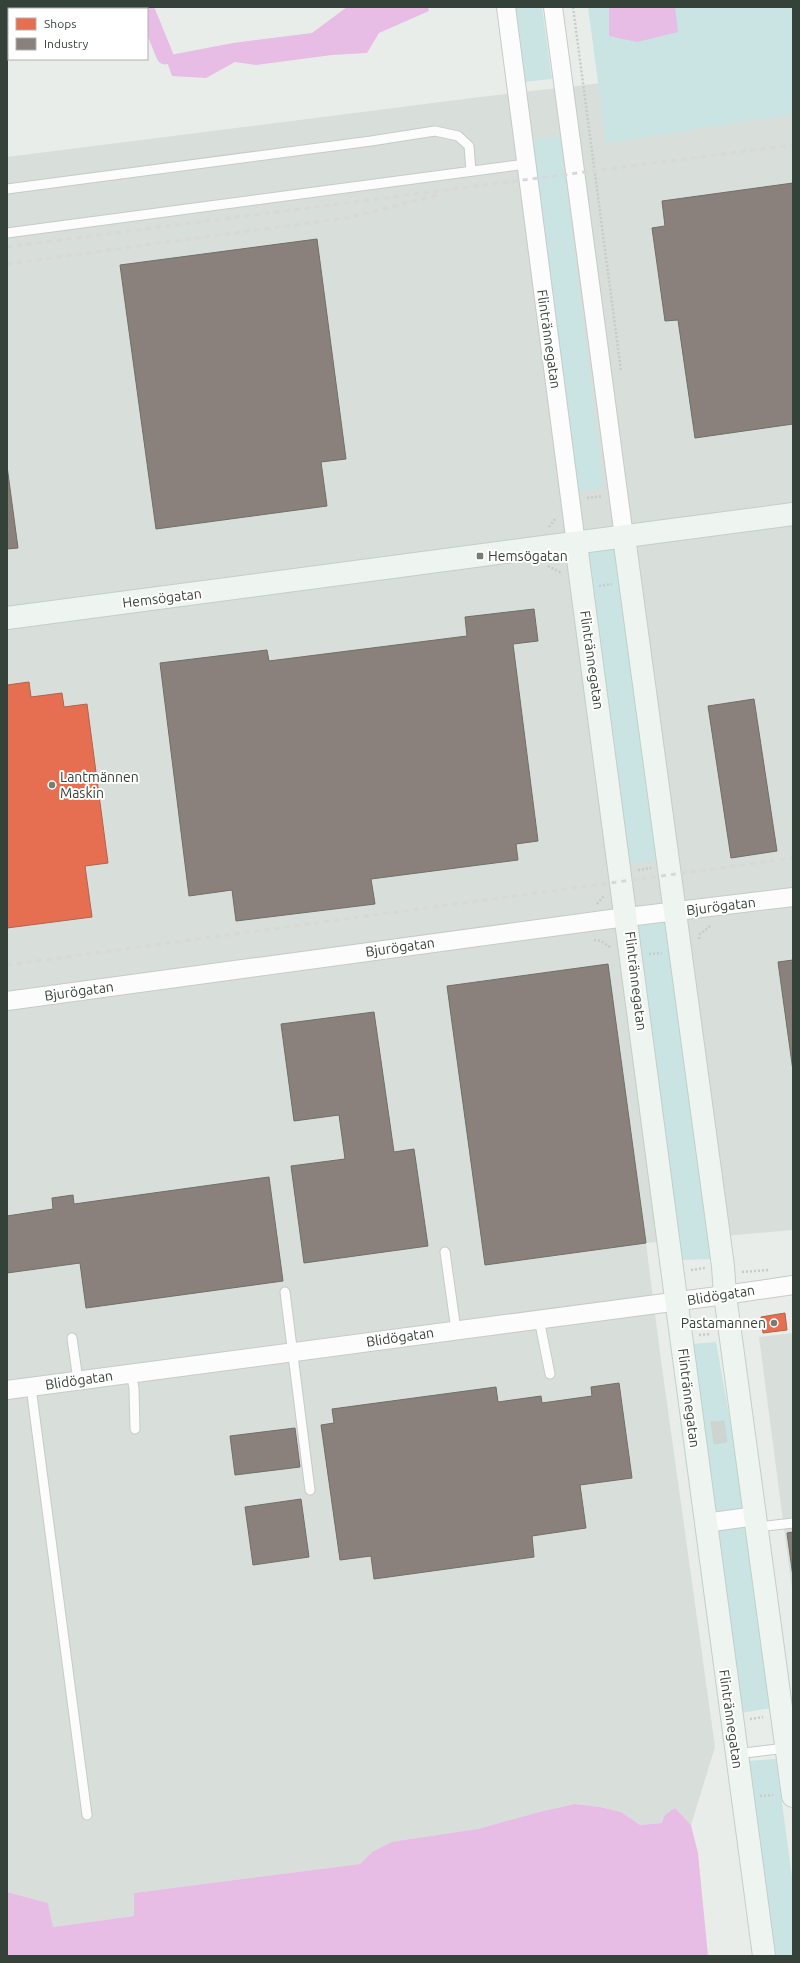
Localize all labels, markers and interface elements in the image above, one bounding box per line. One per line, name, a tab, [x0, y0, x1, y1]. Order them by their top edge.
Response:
legend	[8, 8, 148, 60]
text: Shops	[44, 17, 76, 30]
text: Industry	[44, 37, 89, 50]
street label: Flintrännegatan	[534, 288, 564, 390]
place label: Hemsögatan	[488, 548, 568, 564]
marker: Hemsögatan	[475, 551, 485, 561]
street label: Hemsögatan	[121, 585, 203, 611]
street label: Flintrännegatan	[577, 609, 607, 711]
place label: Lantmännen Maskin	[60, 769, 139, 801]
marker: Lantmännen Maskin	[47, 780, 57, 790]
street label: Bjurögatan	[685, 894, 757, 918]
street label: Flintrännegatan	[622, 930, 650, 1032]
street label: Bjurögatan	[364, 934, 436, 960]
street label: Bjurögatan	[43, 978, 115, 1004]
street label: Blidögatan	[686, 1282, 756, 1308]
place label: Pastamannen	[681, 1315, 766, 1331]
marker: Pastamannen	[769, 1318, 779, 1328]
street label: Blidögatan	[365, 1324, 435, 1350]
street label: Flintrännegatan	[675, 1347, 703, 1449]
street label: Blidögatan	[44, 1367, 114, 1393]
street label: Flintrännegatan	[716, 1668, 746, 1770]

